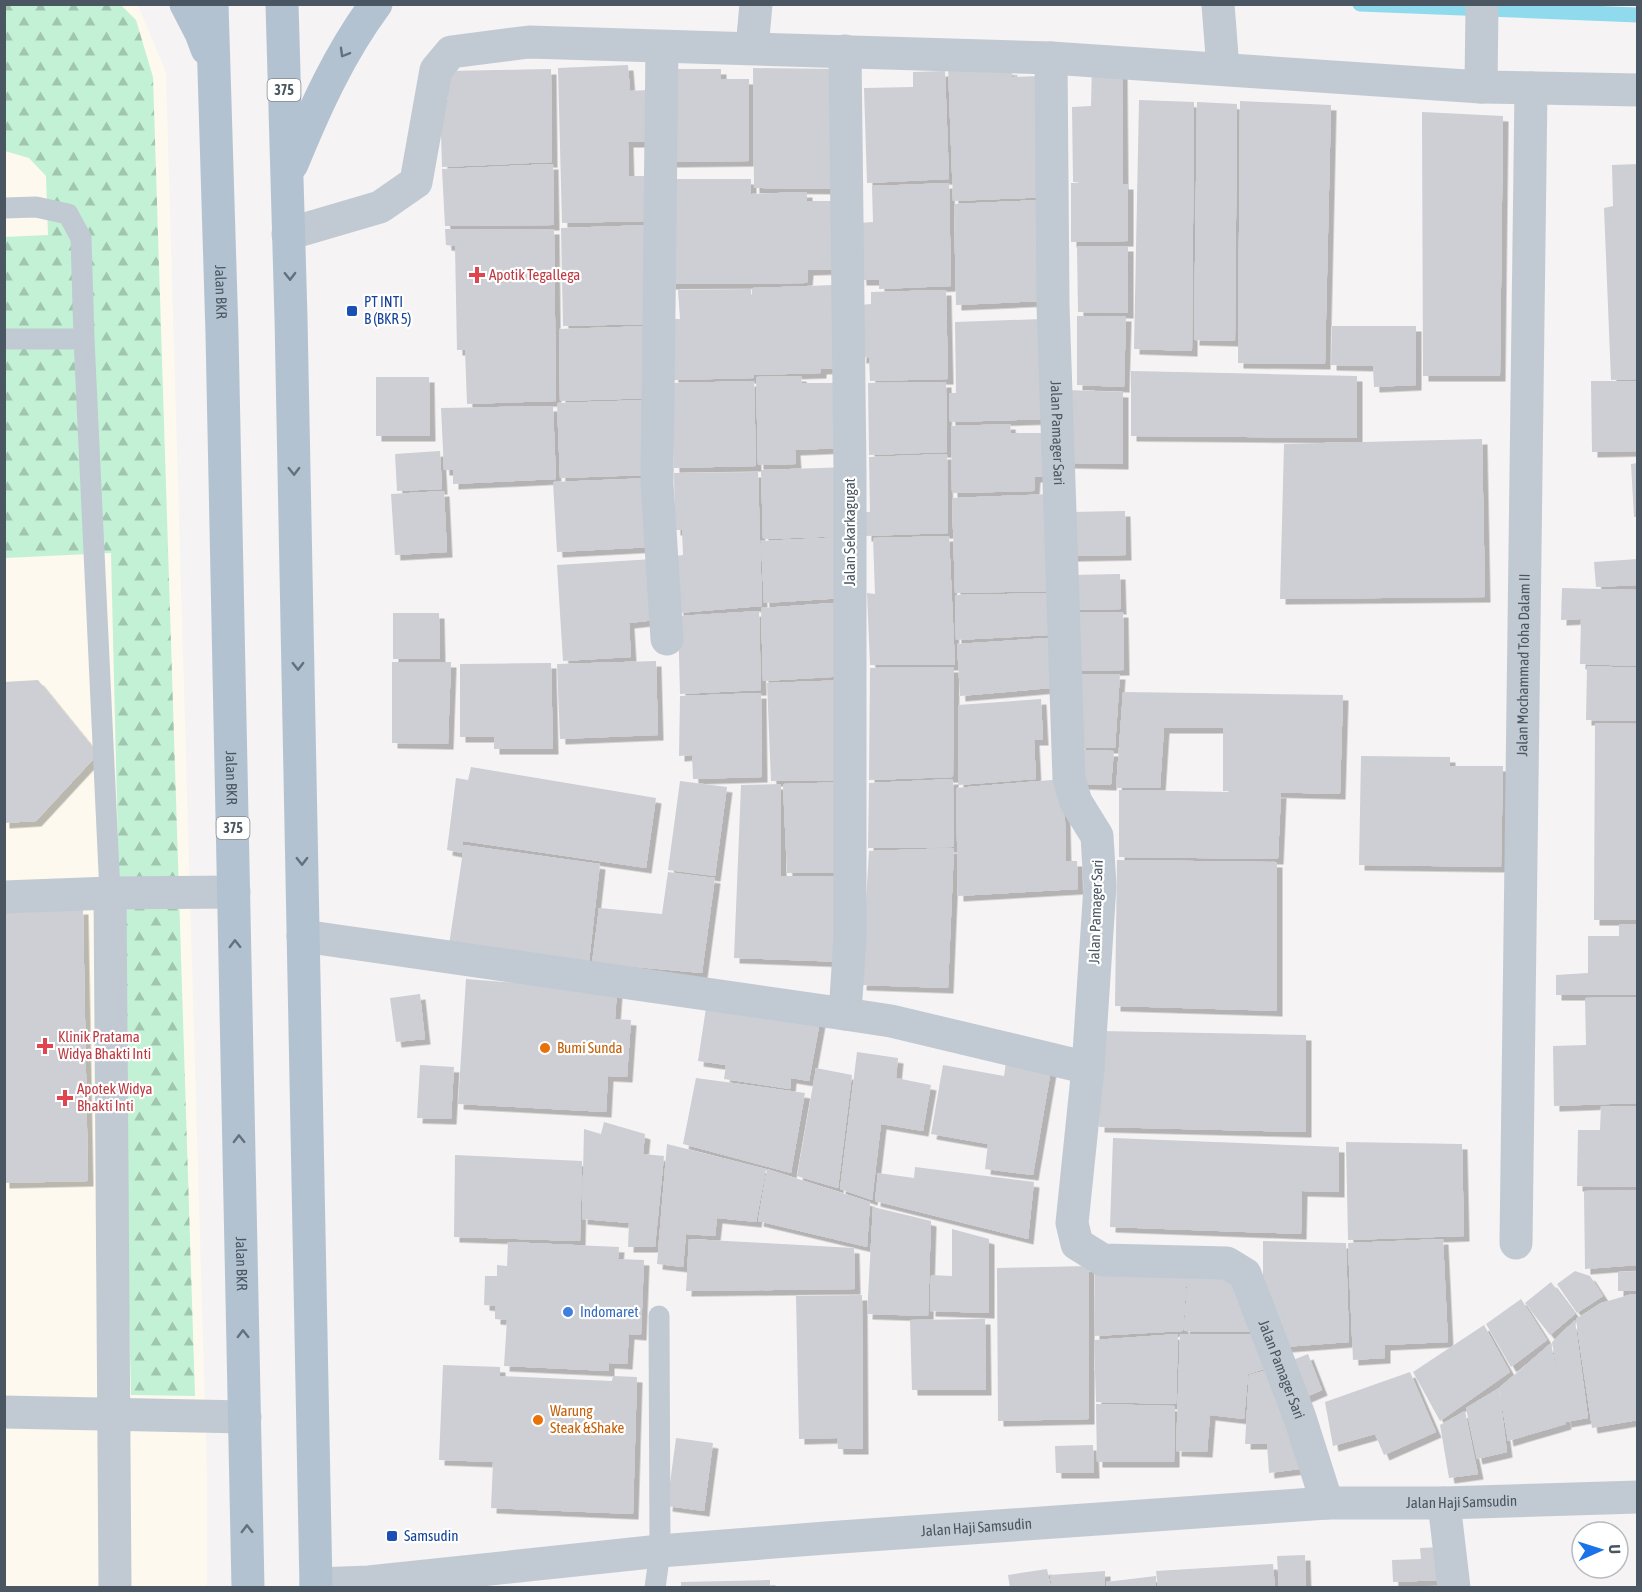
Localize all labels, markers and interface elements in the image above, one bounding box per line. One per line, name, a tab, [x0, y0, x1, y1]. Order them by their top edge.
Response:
one-way arrow	[339, 47, 351, 57]
road number: 375	[268, 79, 300, 101]
street label: Jalan BKR	[212, 265, 231, 320]
place label: Apotik Tegallega	[489, 266, 580, 283]
marker: Apotik Tegallega	[470, 268, 484, 282]
one-way arrow	[283, 272, 296, 281]
place label: PT INTI B (BKR 5)	[364, 293, 411, 327]
marker: PT INTI B (BKR 5)	[345, 304, 359, 318]
street label: Jalan Pamager Sari	[1048, 380, 1068, 485]
one-way arrow	[287, 467, 300, 476]
street label: Jalan Sekarkagugat	[841, 478, 858, 586]
street label: Jalan Mochammad Toha Dalam II	[1513, 574, 1533, 757]
one-way arrow	[291, 662, 304, 671]
street label: Jalan BKR	[223, 751, 241, 805]
road number: 375	[216, 817, 250, 839]
one-way arrow	[295, 857, 308, 866]
street label: Jalan Pamager Sari	[1085, 859, 1106, 964]
one-way arrow	[229, 940, 241, 949]
place label: Klinik Pratama Widya Bhakti Inti	[58, 1028, 151, 1062]
marker: Klinik Pratama Widya Bhakti Inti	[36, 1037, 54, 1055]
place label: Bumi Sunda	[557, 1039, 623, 1056]
marker: Bumi Sunda	[538, 1041, 552, 1055]
place label: Apotek Widya Bhakti Inti	[77, 1080, 153, 1114]
marker: Apotek Widya Bhakti Inti	[58, 1091, 72, 1105]
one-way arrow	[233, 1135, 245, 1144]
street label: Jalan BKR	[233, 1236, 251, 1291]
place label: Indomaret	[580, 1303, 639, 1320]
marker: Indomaret	[561, 1305, 575, 1319]
street label: Jalan Pamager Sari	[1255, 1317, 1309, 1421]
one-way arrow	[237, 1330, 249, 1339]
place label: Warung Steak &Shake	[550, 1402, 625, 1436]
marker: Warung Steak &Shake	[531, 1413, 545, 1427]
street label: Jalan Haji Samsudin	[1406, 1492, 1517, 1511]
street label: Jalan Haji Samsudin	[920, 1515, 1033, 1539]
north arrow	[1570, 1520, 1630, 1580]
one-way arrow	[241, 1525, 253, 1534]
place label: Samsudin	[404, 1527, 458, 1544]
marker: Samsudin	[385, 1529, 399, 1543]
text: U	[1606, 1544, 1624, 1554]

